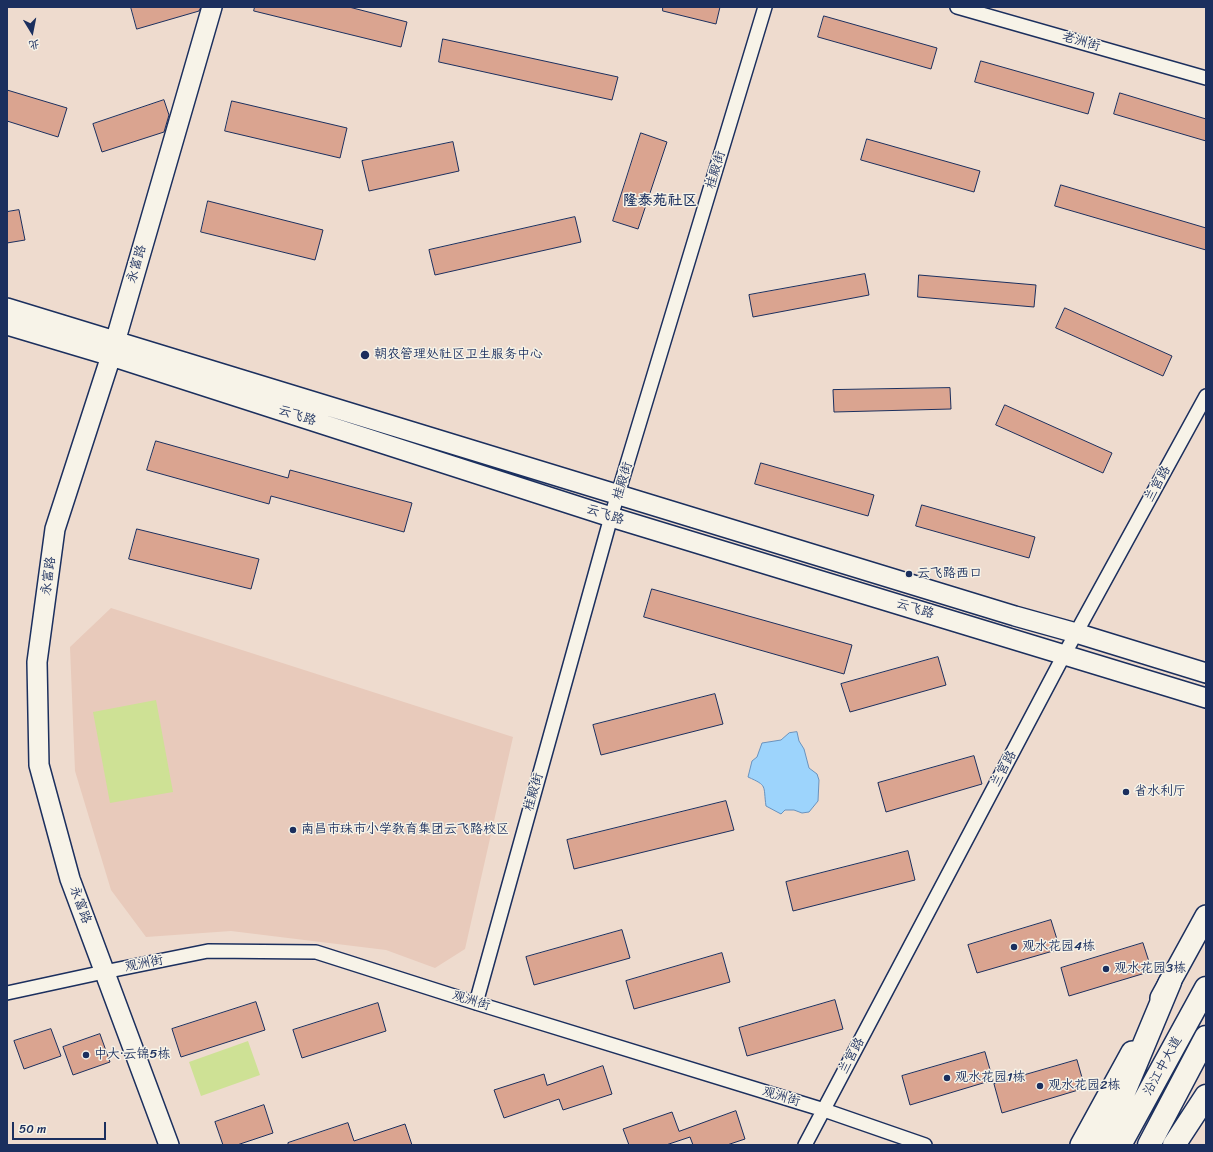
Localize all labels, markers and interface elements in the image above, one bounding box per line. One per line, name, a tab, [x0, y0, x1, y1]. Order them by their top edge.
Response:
north arrow	[12, 12, 52, 52]
street label: 老洲街	[1060, 29, 1102, 55]
text: 北	[27, 34, 41, 55]
street label: 桂殿街	[703, 149, 729, 191]
district label: 隆泰苑社区	[623, 192, 697, 210]
street label: 永富路	[124, 243, 150, 285]
place label: 朝农管理处社区卫生服务中心	[374, 347, 543, 363]
marker: 朝农管理处社区卫生服务中心	[359, 349, 371, 361]
street label: 云飞路	[276, 403, 318, 429]
street label: 桂殿街	[610, 460, 636, 502]
street label: 兰宫路	[1142, 463, 1174, 505]
street label: 云飞路	[584, 502, 626, 528]
street label: 永富路	[39, 556, 59, 596]
place label: 云飞路西口	[917, 566, 982, 582]
marker: 云飞路西口	[904, 569, 914, 579]
street label: 云飞路	[894, 596, 936, 622]
street label: 兰宫路	[988, 748, 1020, 790]
street label: 桂殿街	[521, 771, 547, 813]
place label: 省水利厅	[1134, 784, 1186, 800]
marker: 省水利厅	[1121, 787, 1131, 797]
place label: 南昌市珠市小学教育集团云飞路校区	[301, 822, 509, 838]
marker: 南昌市珠市小学教育集团云飞路校区	[288, 825, 298, 835]
street label: 永富路	[66, 884, 94, 926]
place label: 观水花园4栋	[1022, 939, 1095, 955]
marker: 观水花园4栋	[1009, 942, 1019, 952]
street label: 观洲街	[123, 953, 165, 975]
place label: 观水花园3栋	[1114, 961, 1186, 977]
marker: 观水花园3栋	[1101, 964, 1111, 974]
street label: 观洲街	[450, 988, 492, 1014]
street label: 沿江中大道	[1140, 1034, 1186, 1098]
street label: 兰宫路	[836, 1035, 868, 1077]
place label: 中大·云锦5栋	[94, 1047, 170, 1063]
marker: 中大·云锦5栋	[81, 1050, 91, 1060]
place label: 观水花园1栋	[955, 1070, 1026, 1086]
marker: 观水花园1栋	[942, 1073, 952, 1083]
place label: 观水花园2栋	[1048, 1078, 1121, 1094]
marker: 观水花园2栋	[1035, 1081, 1045, 1091]
street label: 观洲街	[760, 1084, 802, 1110]
scale bar	[14, 1114, 108, 1140]
text: 50 m	[19, 1118, 46, 1140]

